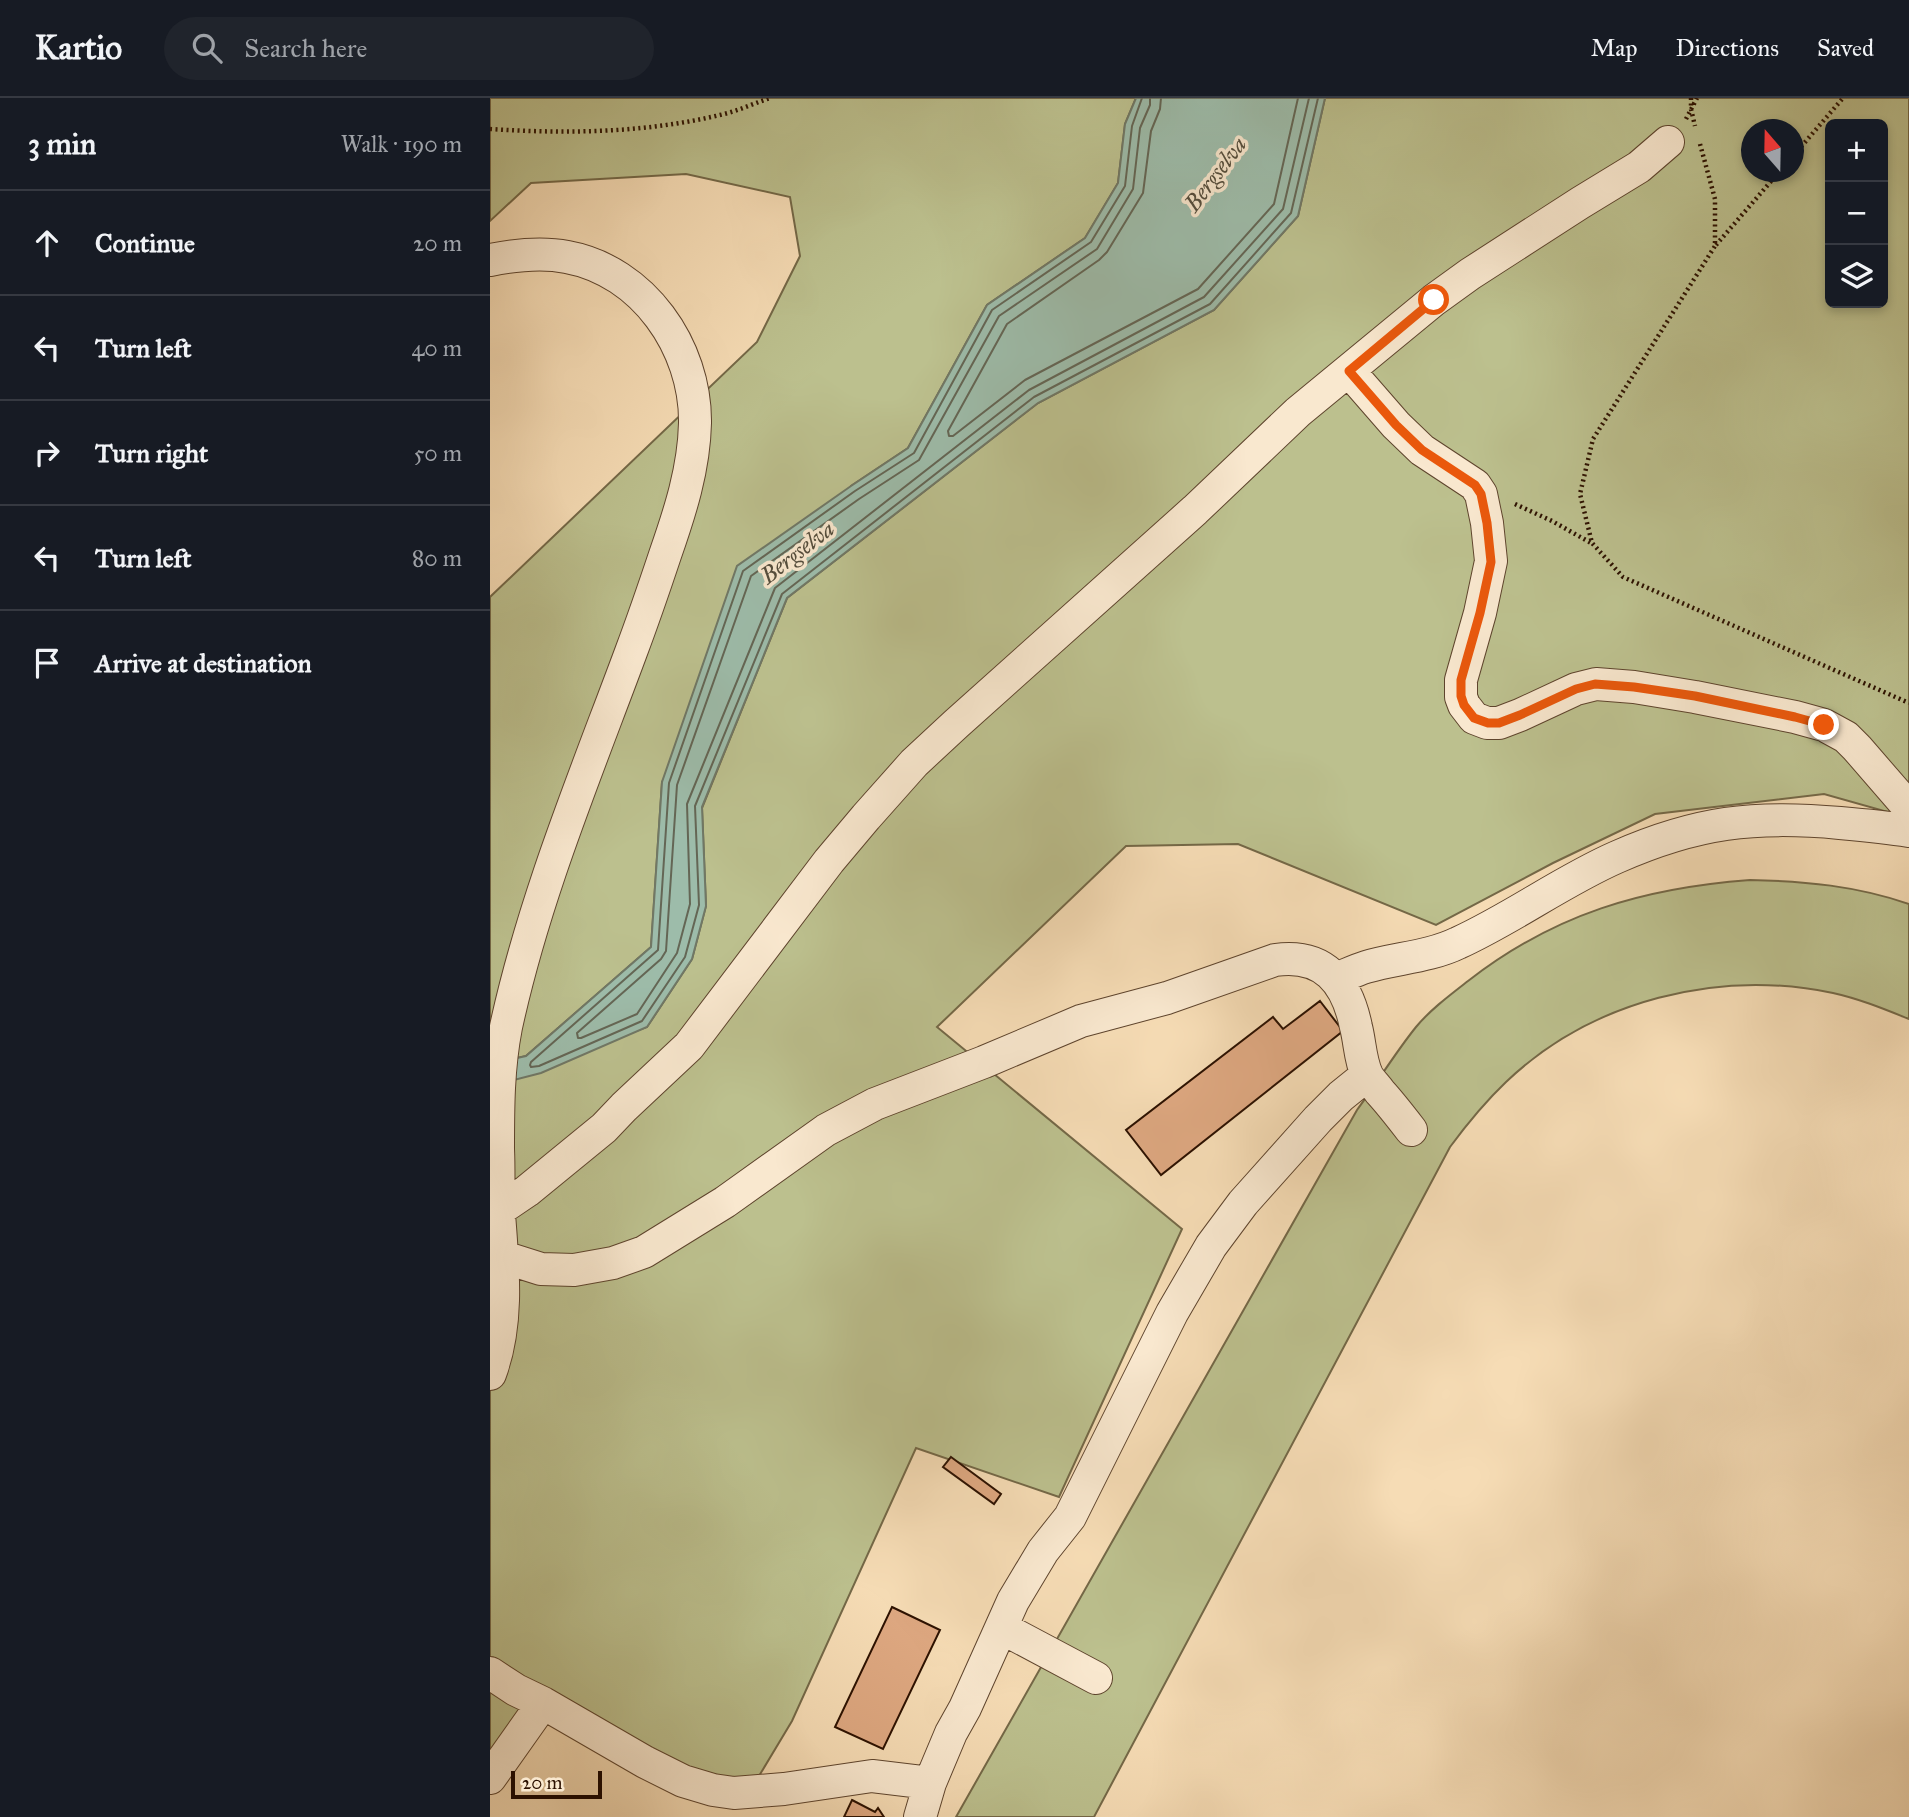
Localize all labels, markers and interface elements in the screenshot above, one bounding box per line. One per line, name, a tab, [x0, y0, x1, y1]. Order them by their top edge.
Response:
search box	[164, 17, 654, 80]
text: Kartio	[35, 28, 122, 68]
icon: search	[188, 29, 226, 67]
text: Search here	[244, 32, 367, 64]
text: Map	[1591, 33, 1638, 63]
text: Directions	[1676, 33, 1779, 63]
text: Saved	[1817, 33, 1874, 63]
north arrow	[1741, 119, 1804, 182]
map controls	[1825, 119, 1888, 308]
button: +	[1825, 119, 1888, 182]
text: 3 min	[28, 126, 96, 162]
text: Walk · 190 m	[341, 130, 462, 158]
water label: Bergselva	[1177, 131, 1252, 218]
button: −	[1825, 182, 1888, 245]
icon: ahead	[28, 224, 66, 262]
text: Continue	[95, 227, 195, 259]
text: 20 m	[413, 229, 462, 257]
button: layers	[1825, 245, 1888, 308]
route start	[1418, 284, 1449, 315]
icon: left	[28, 329, 66, 367]
text: Turn left	[95, 332, 191, 364]
text: 40 m	[412, 334, 462, 362]
icon: right	[28, 434, 66, 472]
text: Turn right	[95, 437, 208, 469]
text: 50 m	[414, 439, 462, 467]
water label: Bergselva	[754, 514, 840, 590]
icon: left	[28, 539, 66, 577]
text: Turn left	[95, 542, 191, 574]
text: 80 m	[412, 544, 462, 572]
icon: arrive	[28, 644, 66, 682]
text: Arrive at destination	[95, 647, 312, 679]
route end	[1808, 709, 1839, 740]
scale bar	[511, 1768, 602, 1800]
text: 20 m	[522, 1771, 563, 1794]

